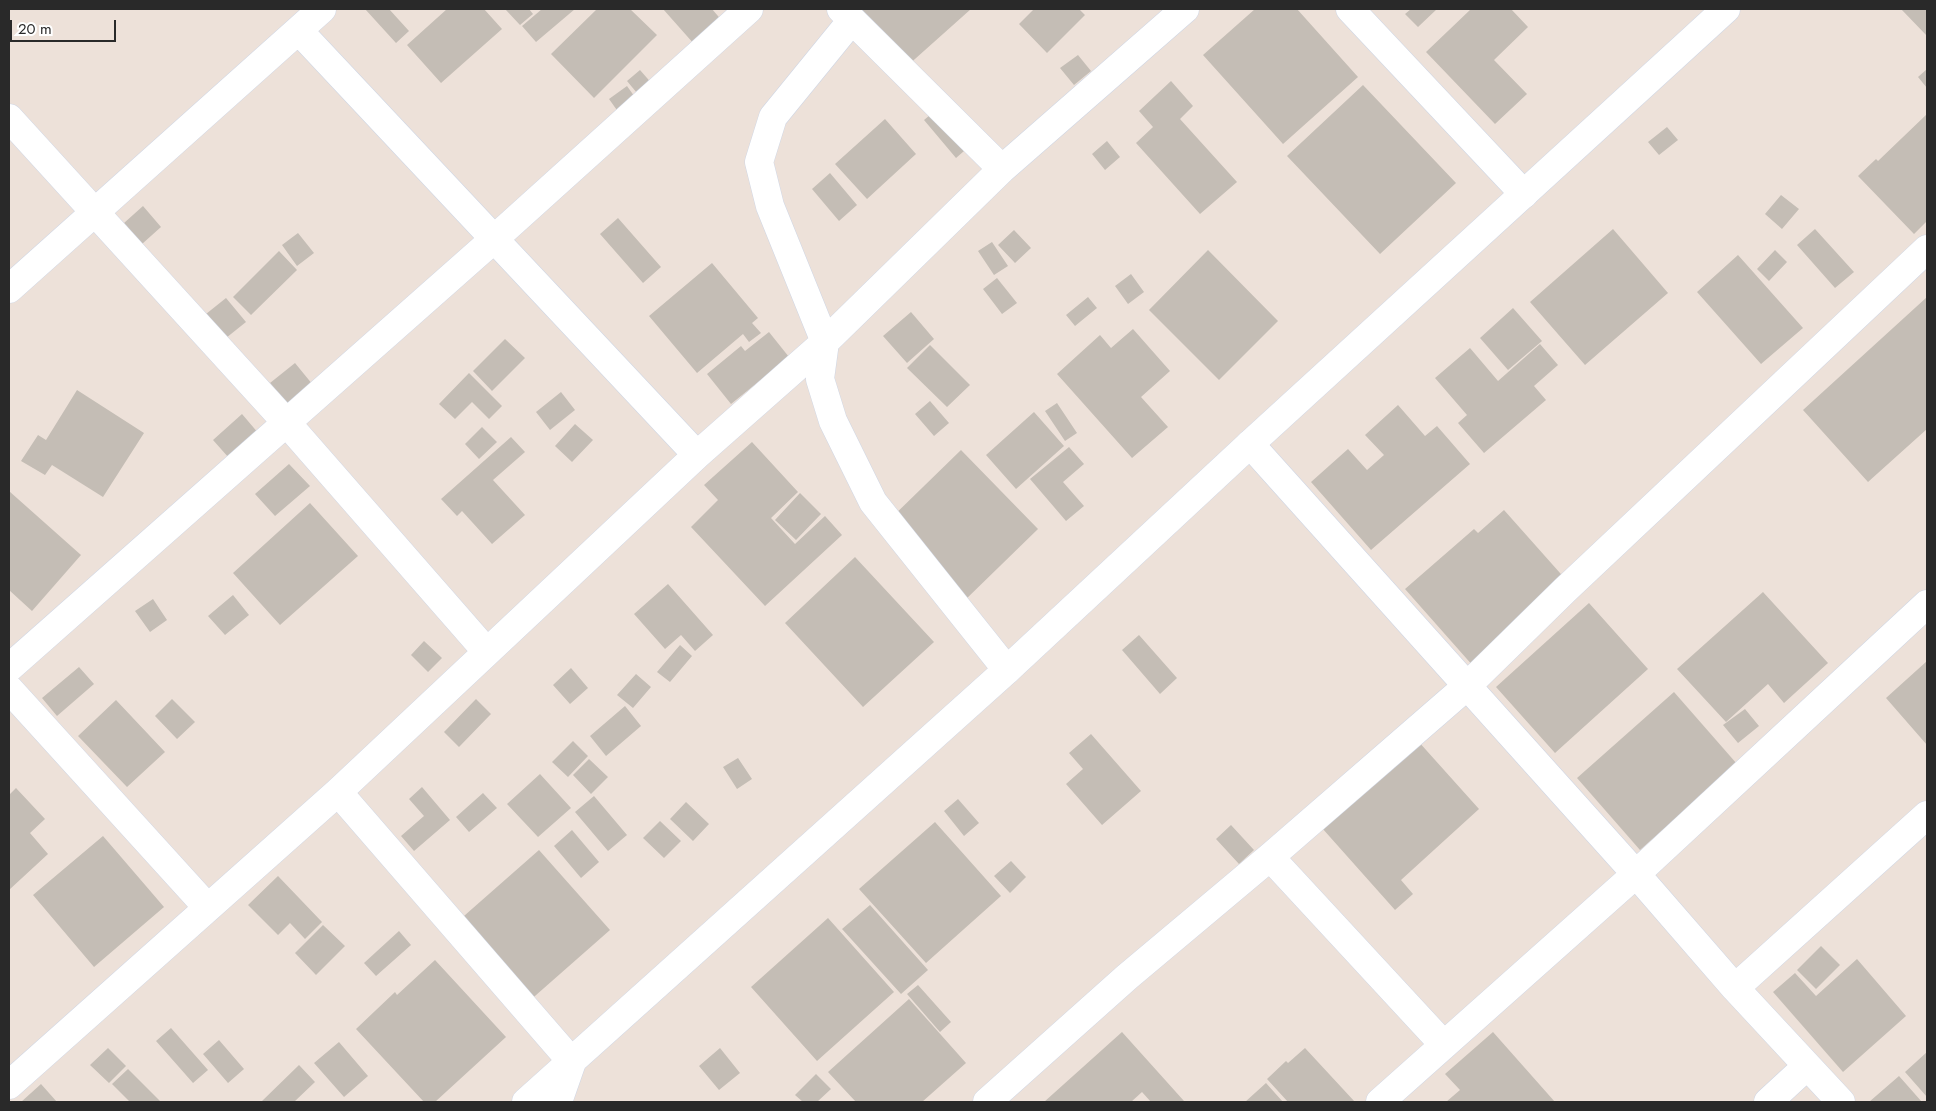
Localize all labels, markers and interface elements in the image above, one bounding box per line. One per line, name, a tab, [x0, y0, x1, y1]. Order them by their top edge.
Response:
scale bar	[12, 10, 119, 42]
text: 20 m	[18, 18, 52, 40]

